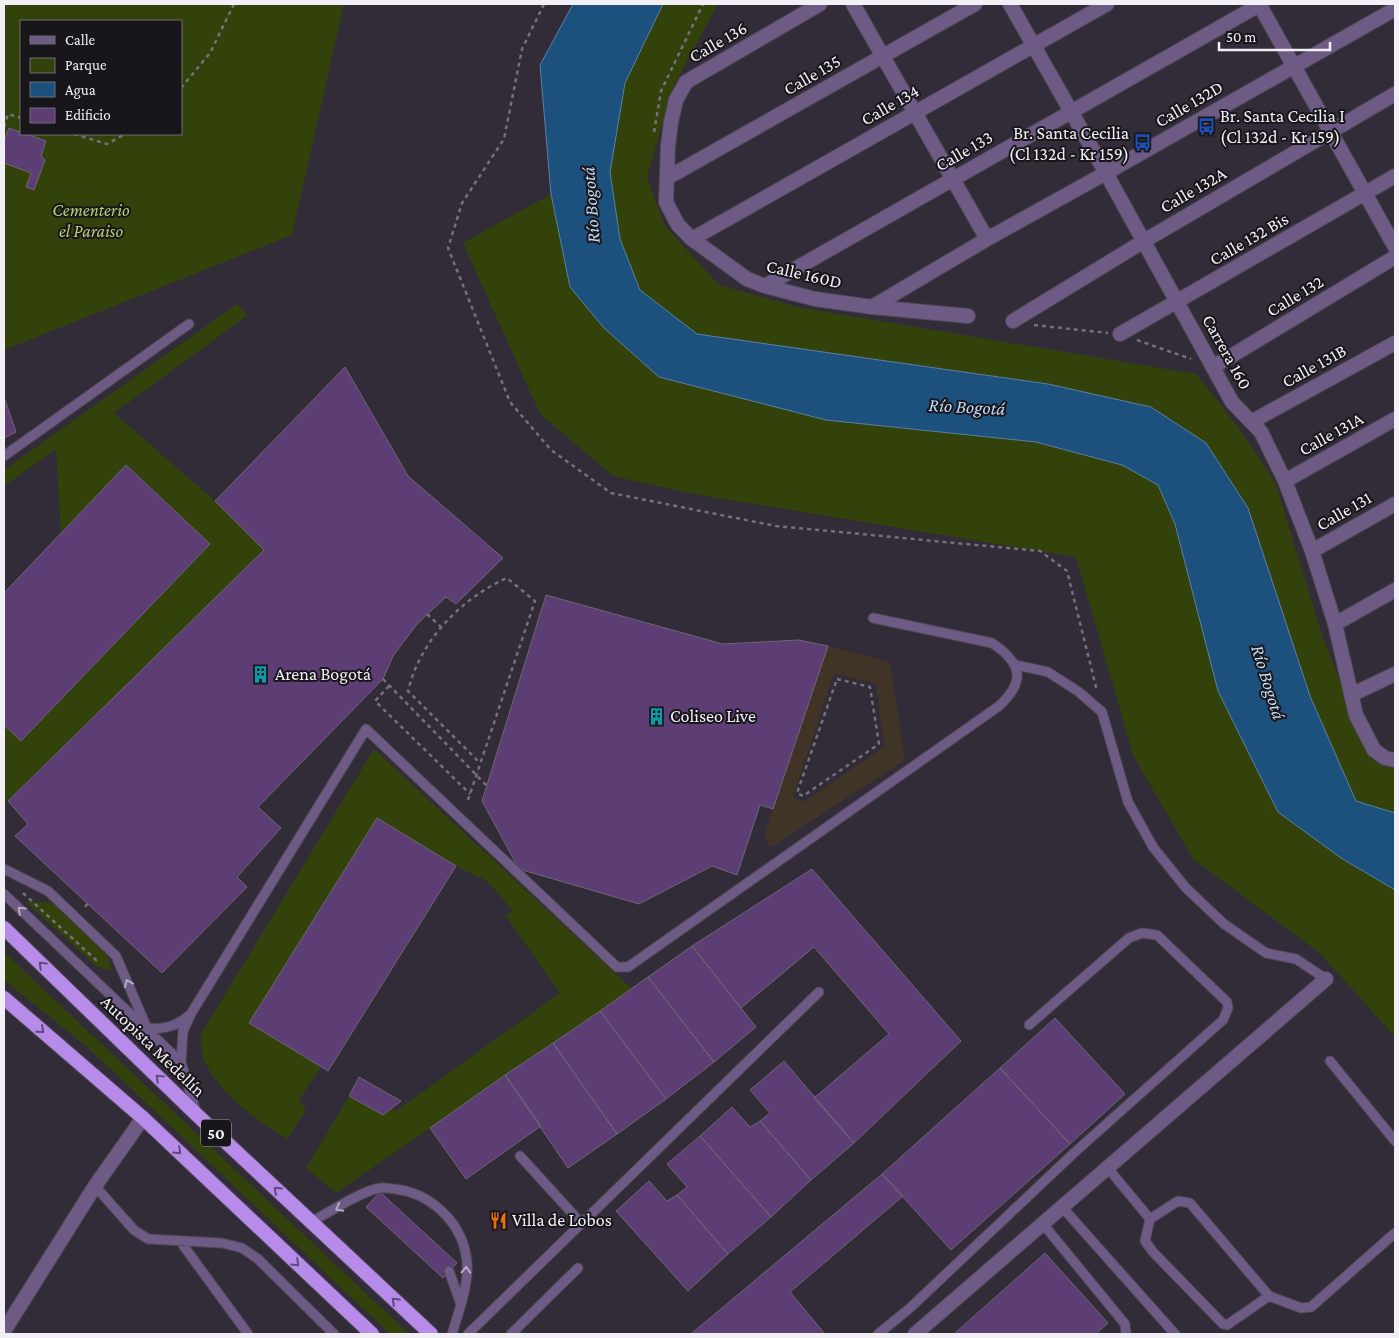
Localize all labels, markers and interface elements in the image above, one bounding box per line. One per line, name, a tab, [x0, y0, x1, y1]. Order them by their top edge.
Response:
street label: Calle 136	[686, 18, 750, 66]
legend	[20, 20, 182, 135]
scale bar	[1219, 20, 1330, 52]
text: 50 m	[1226, 29, 1256, 45]
text: Calle	[65, 32, 96, 48]
street label: Calle 135	[780, 51, 844, 99]
text: Parque	[65, 57, 107, 74]
street label: Calle 132D	[1152, 77, 1226, 131]
street label: Calle 134	[858, 81, 922, 129]
text: Agua	[65, 82, 96, 99]
place label: Br. Santa Cecilia I (Cl 132d - Kr 159)	[1220, 106, 1345, 148]
text: Edificio	[65, 107, 111, 123]
bus stop icon: Br. Santa Cecilia I (Cl 132d - Kr 159)	[1196, 116, 1216, 136]
place label: Br. Santa Cecilia (Cl 132d - Kr 159)	[1009, 123, 1129, 165]
street label: Calle 133	[932, 127, 996, 175]
bus stop icon: Br. Santa Cecilia (Cl 132d - Kr 159)	[1133, 133, 1153, 153]
street label: Calle 132A	[1156, 163, 1230, 217]
water label: Río Bogotá	[577, 166, 604, 244]
park label: Cementerio el Paraiso	[52, 200, 130, 241]
street label: Calle 132 Bis	[1206, 208, 1292, 270]
street label: Calle 160D	[764, 256, 844, 292]
street label: Calle 132	[1263, 271, 1327, 321]
street label: Carrera 160	[1198, 311, 1256, 393]
street label: Calle 131B	[1279, 340, 1350, 392]
water label: Río Bogotá	[928, 394, 1006, 419]
street label: Calle 131A	[1295, 408, 1367, 460]
street label: Calle 131	[1313, 487, 1375, 535]
water label: Río Bogotá	[1247, 642, 1290, 722]
building icon: Arena Bogotá	[251, 664, 271, 684]
place label: Arena Bogotá	[275, 664, 371, 684]
building icon: Coliseo Live	[646, 706, 666, 726]
place label: Coliseo Live	[670, 706, 756, 726]
one-way arrow	[17, 907, 26, 916]
one-way arrow	[39, 962, 48, 971]
one-way arrow	[123, 979, 134, 988]
street label: Autopista Medellín	[97, 991, 210, 1101]
one-way arrow	[35, 1024, 44, 1033]
one-way arrow	[156, 1075, 165, 1084]
road number: 50	[201, 1120, 231, 1146]
one-way arrow	[173, 1145, 182, 1154]
one-way arrow	[274, 1186, 283, 1195]
one-way arrow	[335, 1202, 344, 1212]
restaurant icon: Villa de Lobos	[488, 1210, 508, 1230]
place label: Villa de Lobos	[512, 1210, 612, 1230]
one-way arrow	[291, 1257, 300, 1266]
one-way arrow	[461, 1266, 472, 1274]
one-way arrow	[392, 1298, 401, 1307]

